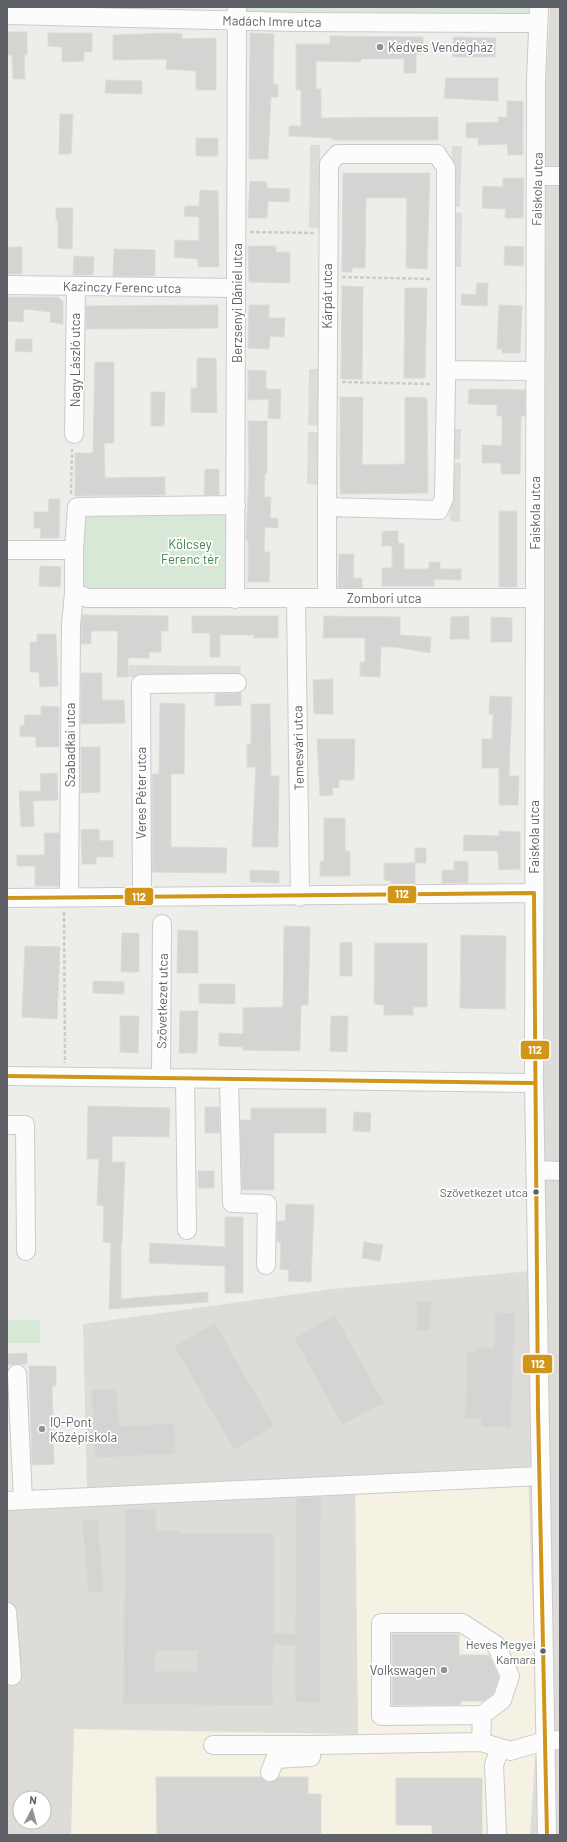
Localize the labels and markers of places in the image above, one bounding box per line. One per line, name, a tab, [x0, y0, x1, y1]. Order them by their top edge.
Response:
place label: Kedves Vendégház	[388, 39, 493, 55]
marker: Kedves Vendégház	[375, 42, 385, 52]
place label: Szövetkezet utca	[440, 1185, 528, 1199]
marker: Szövetkezet utca	[531, 1187, 541, 1197]
place label: IQ-Pont Középiskola	[50, 1414, 117, 1445]
marker: IQ-Pont Középiskola	[37, 1424, 47, 1434]
place label: Heves Megyei Kamara	[466, 1637, 536, 1666]
marker: Heves Megyei Kamara	[538, 1646, 548, 1656]
place label: Volkswagen	[370, 1662, 436, 1678]
marker: Volkswagen	[439, 1665, 449, 1675]

